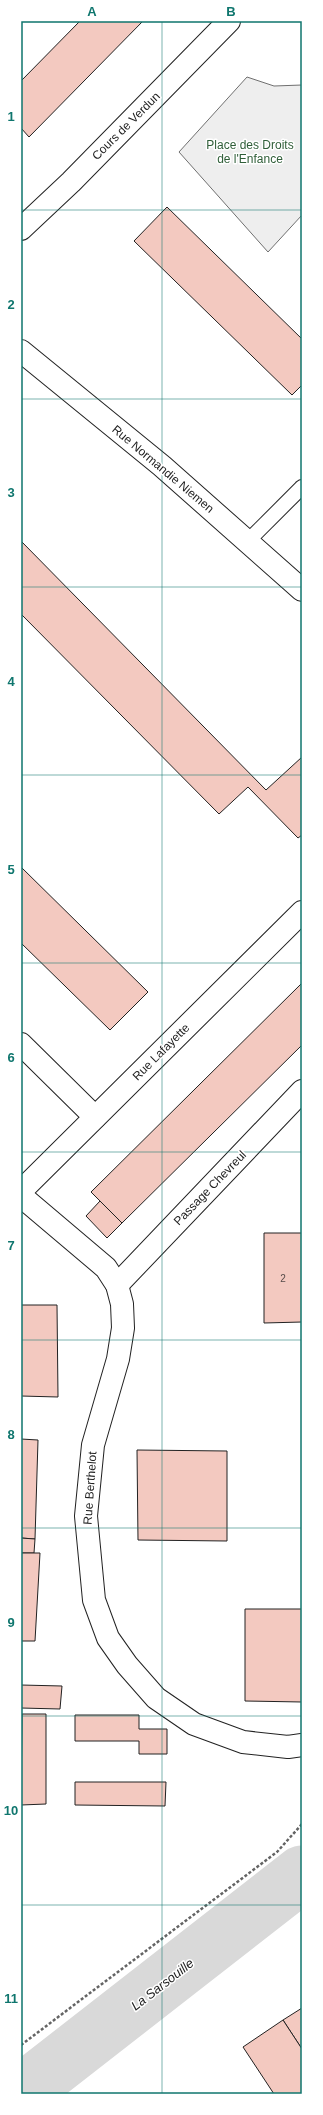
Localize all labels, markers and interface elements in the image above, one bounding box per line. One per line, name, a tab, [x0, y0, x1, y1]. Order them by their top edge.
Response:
text: A	[87, 4, 97, 19]
text: B	[226, 4, 236, 19]
street label: Cours de Verdun	[89, 89, 163, 163]
text: 1	[7, 109, 15, 124]
park label: Place des Droits de l'Enfance	[206, 138, 294, 166]
text: 2	[7, 297, 15, 312]
street label: Rue Normandie Niemen	[109, 422, 217, 516]
text: 3	[7, 485, 15, 500]
text: 4	[7, 674, 15, 689]
text: 5	[7, 862, 15, 877]
street label: Rue Lafayette	[130, 1020, 193, 1083]
text: 6	[7, 1050, 15, 1065]
street label: Passage Chevreul	[171, 1148, 249, 1228]
text: 7	[7, 1238, 15, 1253]
house number: 2	[280, 1273, 286, 1284]
text: 8	[7, 1427, 15, 1442]
street label: Rue Berthelot	[80, 1450, 100, 1525]
text: 9	[7, 1615, 15, 1630]
text: 10	[4, 1803, 18, 1818]
water label: La Sarsouille	[128, 1955, 197, 2013]
text: 11	[4, 1991, 18, 2006]

